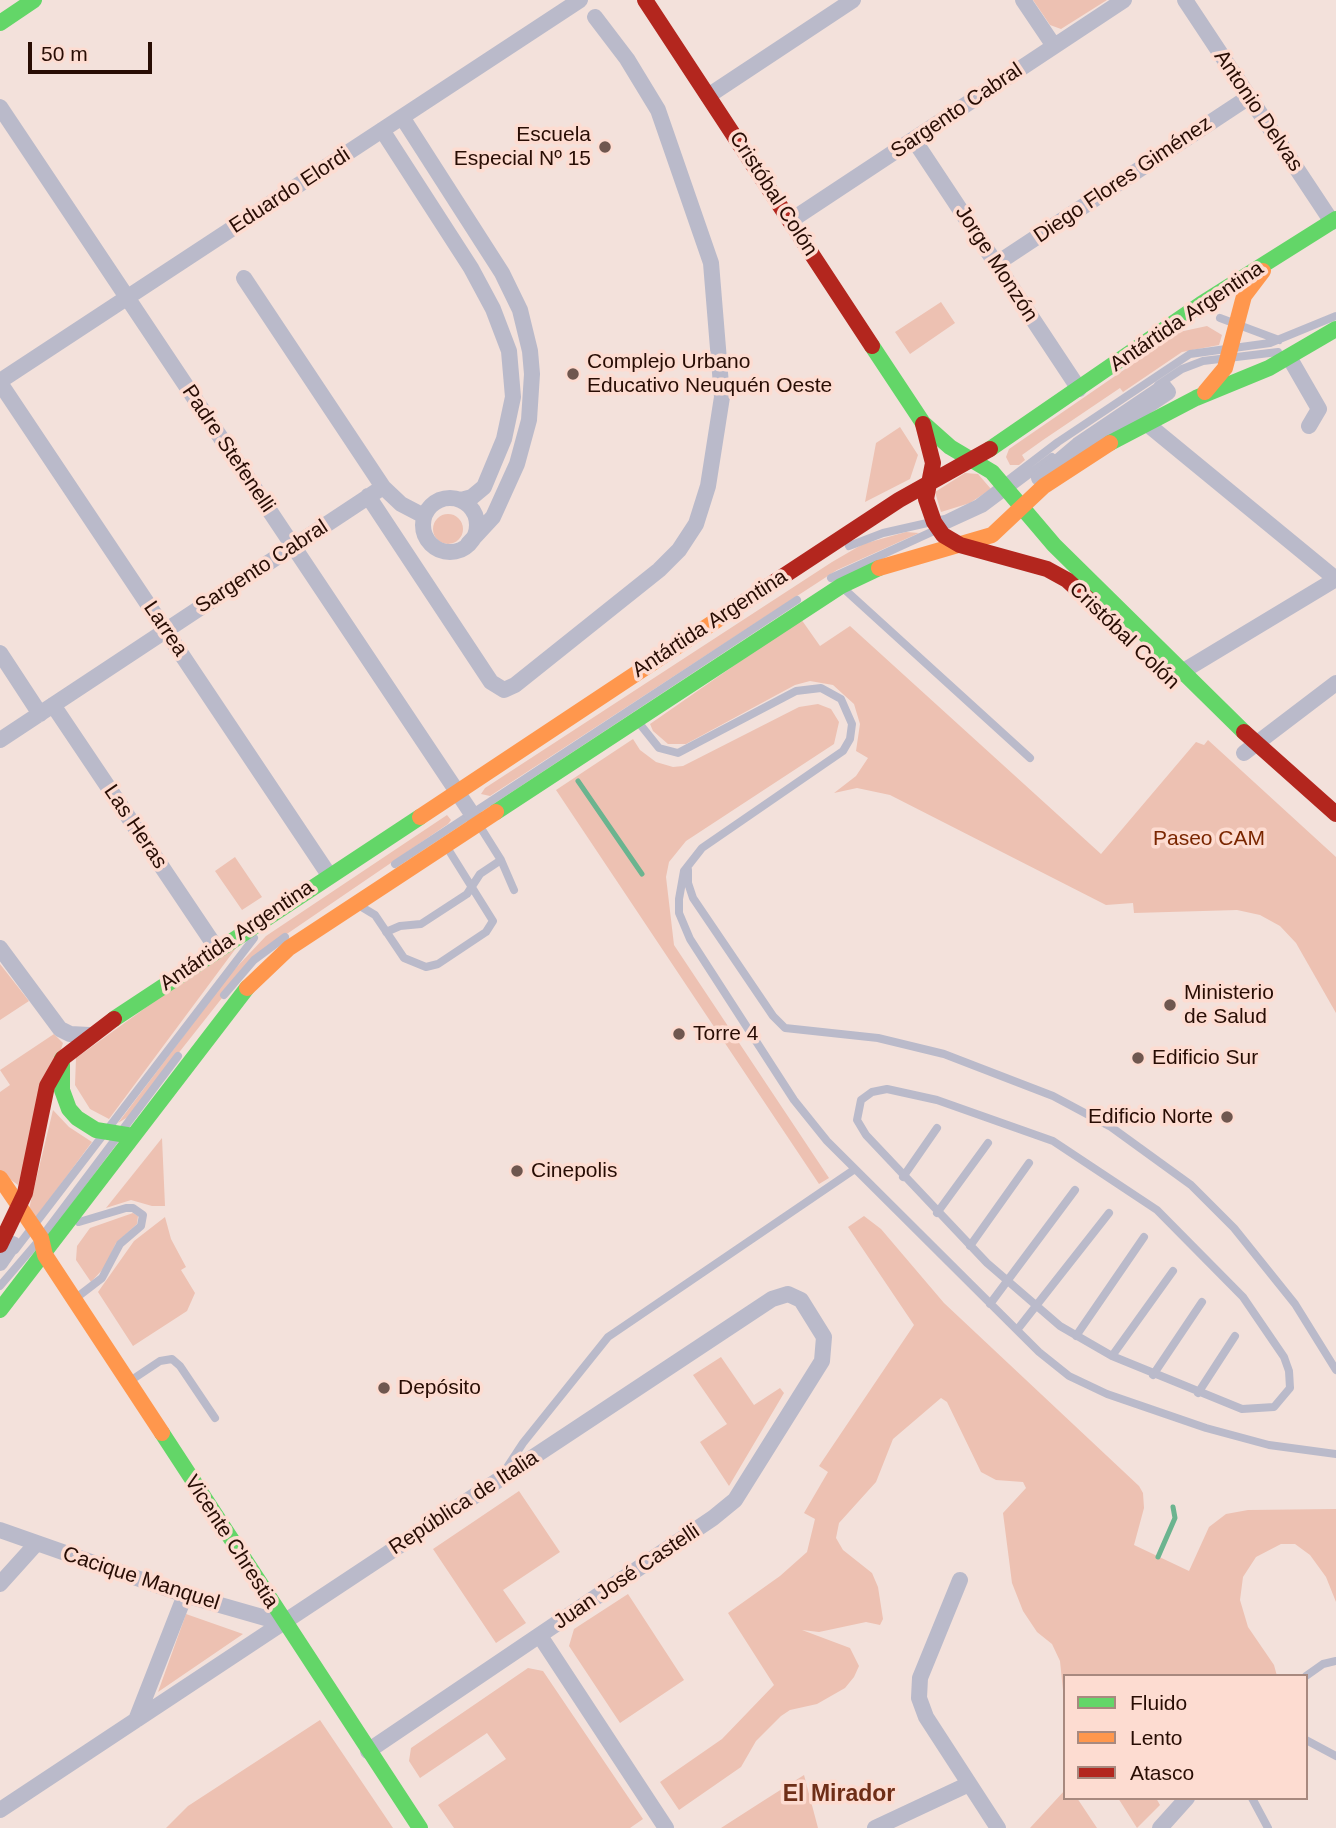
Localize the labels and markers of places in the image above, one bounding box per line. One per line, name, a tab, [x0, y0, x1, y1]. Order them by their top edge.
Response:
place label: Escuela Especial Nº 15	[454, 122, 591, 172]
marker: Escuela Especial Nº 15	[597, 139, 613, 155]
place label: Complejo Urbano Educativo Neuquén Oeste	[587, 349, 832, 399]
marker: Complejo Urbano Educativo Neuquén Oeste	[565, 366, 581, 382]
place label: Ministerio de Salud	[1184, 980, 1274, 1030]
marker: Ministerio de Salud	[1162, 997, 1178, 1013]
place label: Torre 4	[693, 1021, 758, 1047]
marker: Torre 4	[671, 1026, 687, 1042]
place label: Edificio Sur	[1152, 1045, 1258, 1071]
marker: Edificio Sur	[1130, 1050, 1146, 1066]
place label: Edificio Norte	[1088, 1104, 1213, 1130]
marker: Edificio Norte	[1219, 1109, 1235, 1125]
place label: Cinepolis	[531, 1158, 617, 1184]
marker: Cinepolis	[509, 1163, 525, 1179]
place label: Depósito	[398, 1375, 481, 1401]
marker: Depósito	[376, 1380, 392, 1396]

